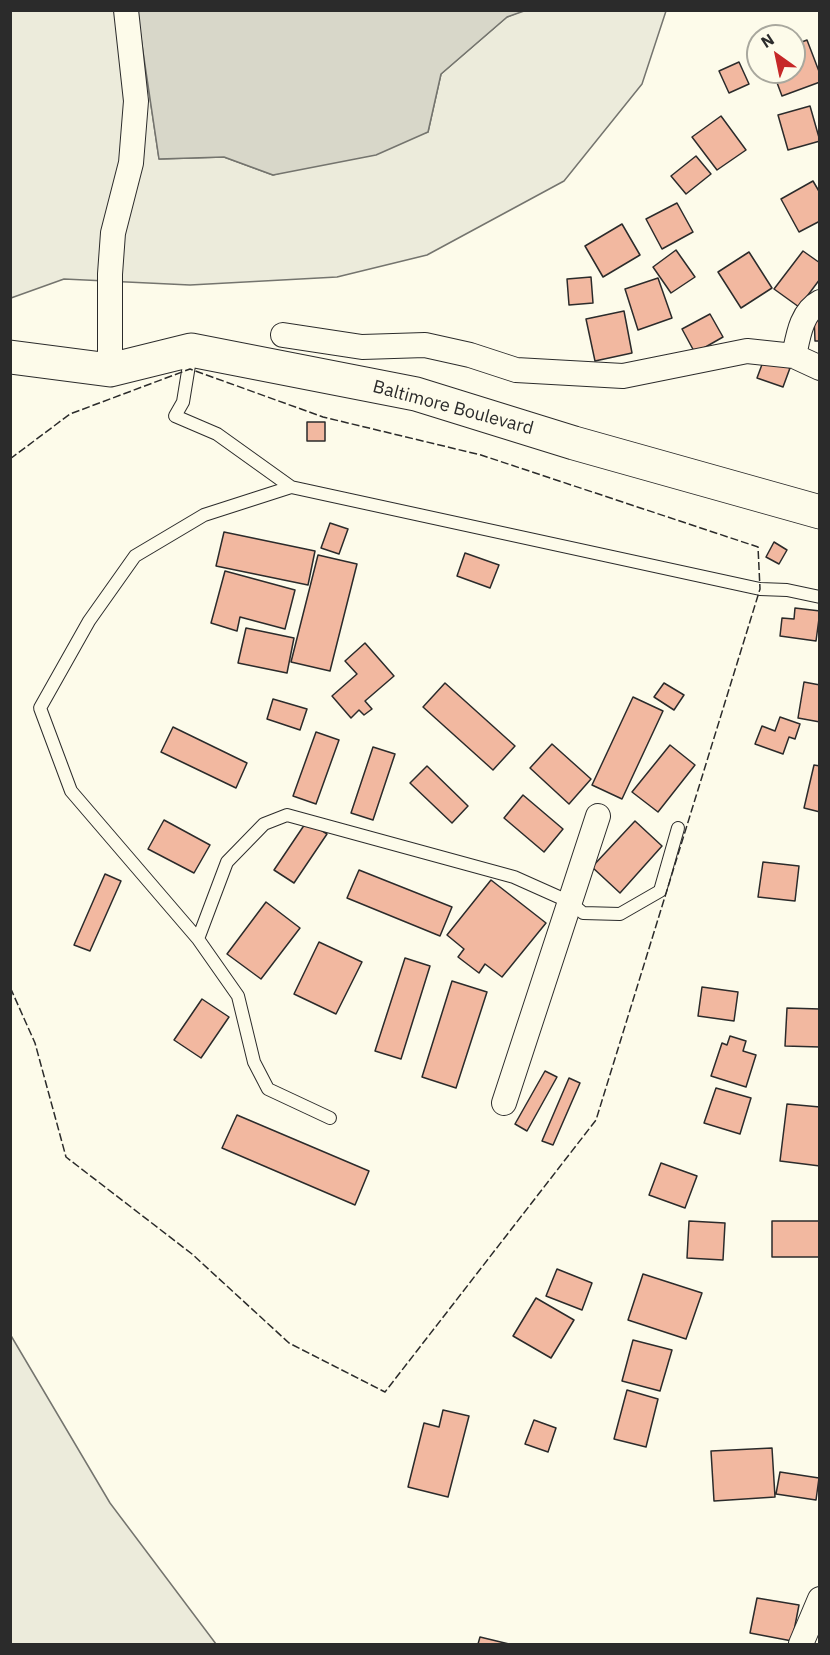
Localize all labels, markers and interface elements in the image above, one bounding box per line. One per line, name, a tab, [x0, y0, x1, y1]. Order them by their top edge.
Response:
north arrow	[746, 24, 806, 84]
text: N	[757, 29, 778, 52]
street label: Baltimore Boulevard	[370, 376, 536, 440]

